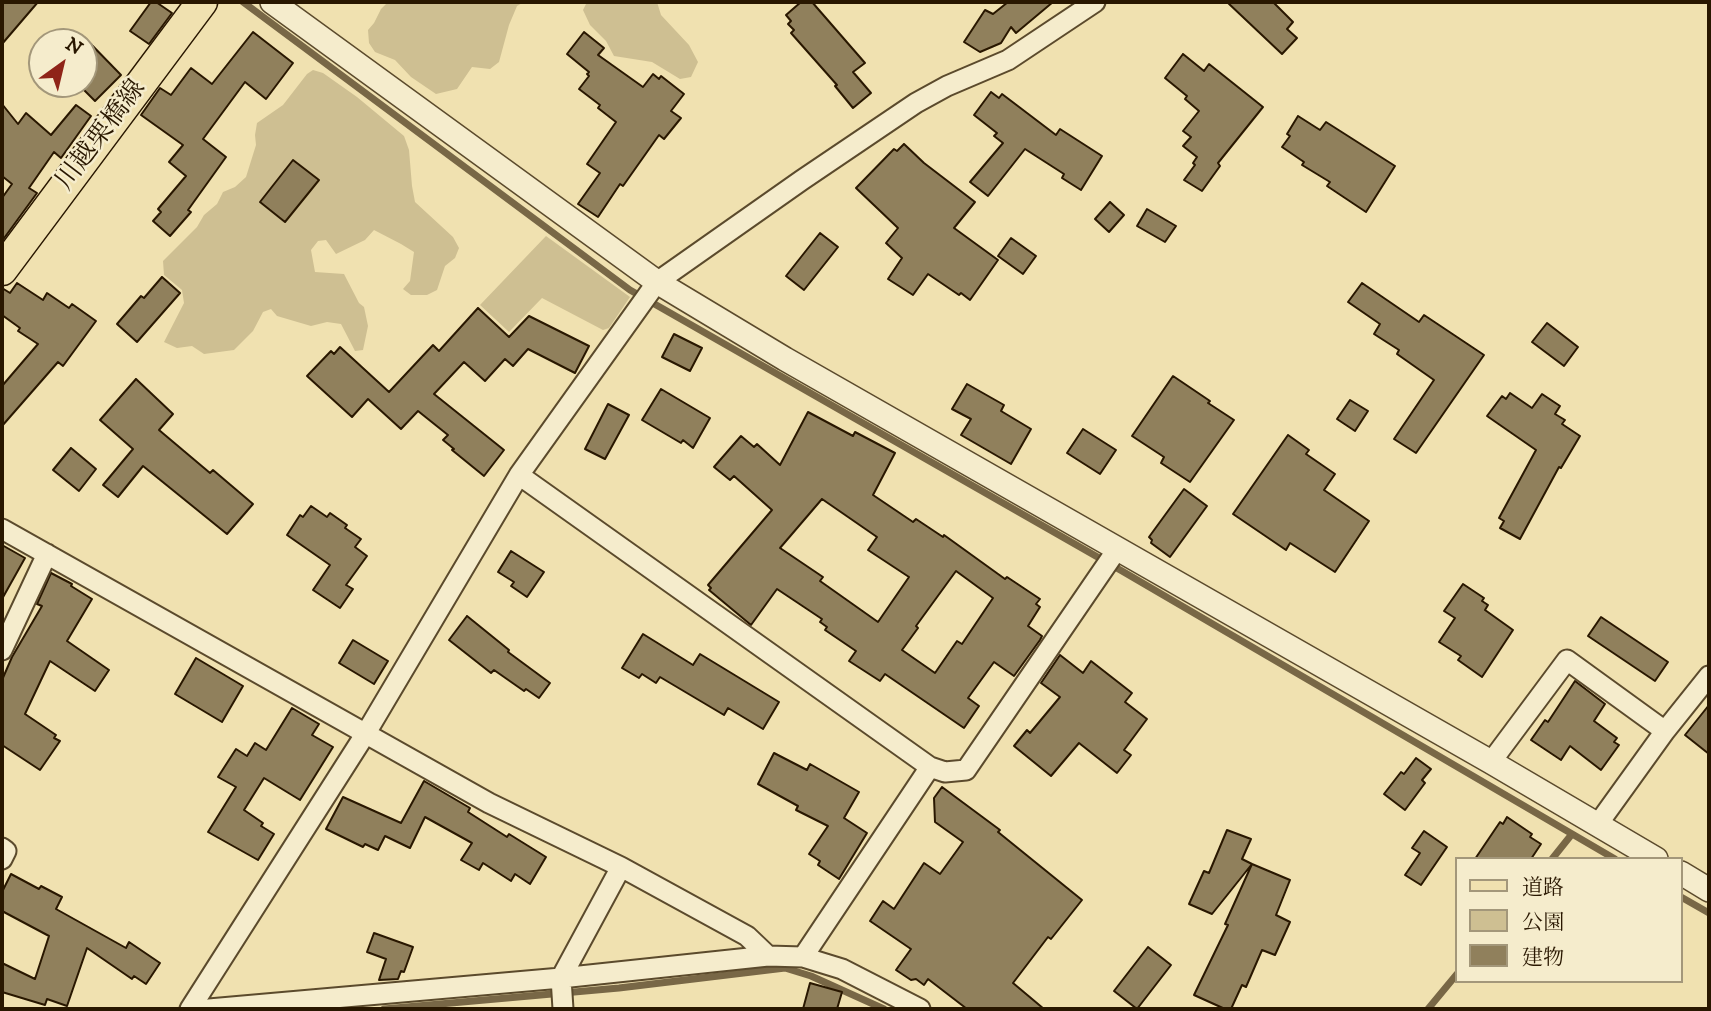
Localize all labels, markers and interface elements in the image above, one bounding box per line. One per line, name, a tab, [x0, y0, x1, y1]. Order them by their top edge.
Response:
north arrow	[28, 28, 98, 98]
text: N	[61, 33, 87, 61]
street label: 川越栗橋線	[50, 75, 154, 197]
legend	[1456, 857, 1683, 983]
text: 道路	[1522, 875, 1564, 901]
text: 公園	[1522, 910, 1564, 936]
text: 建物	[1522, 945, 1564, 971]

